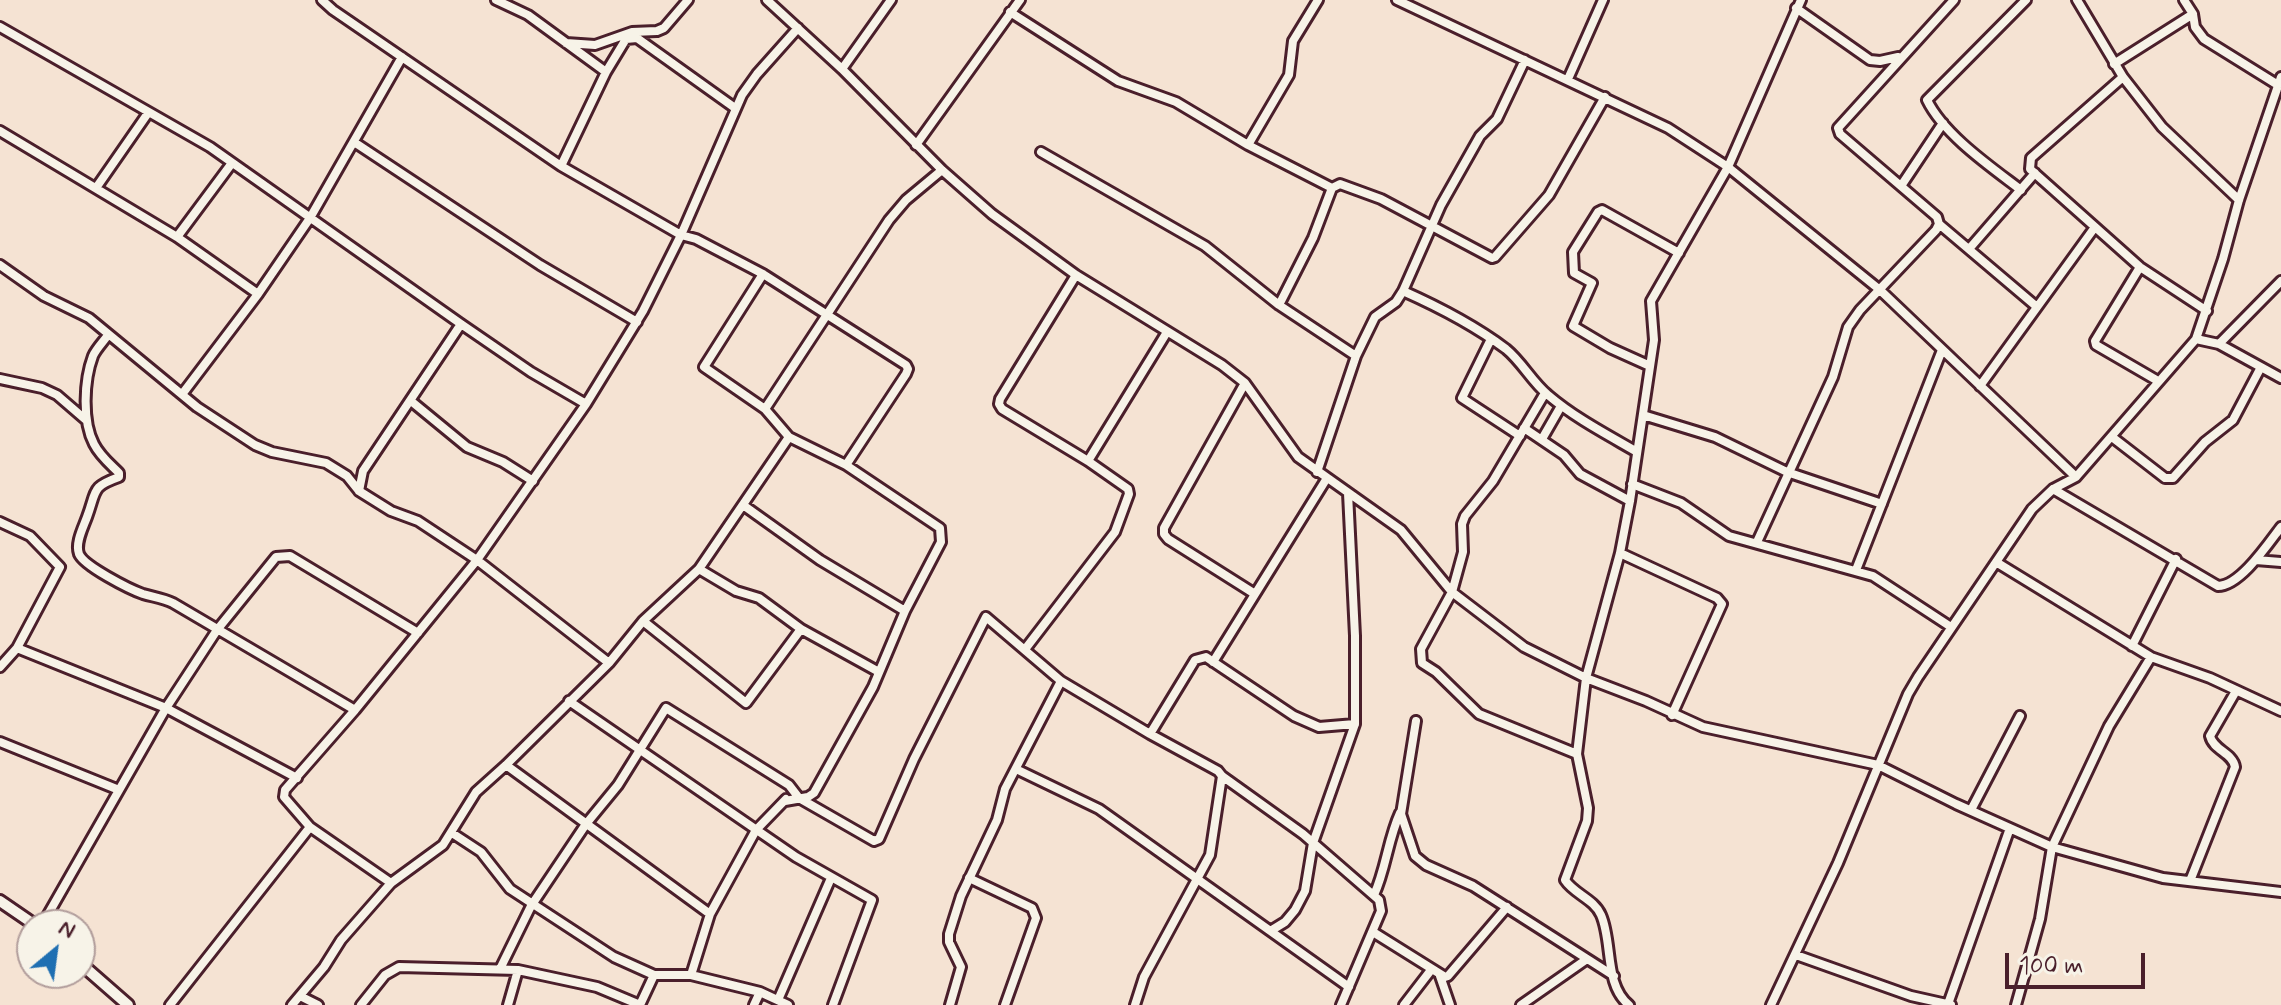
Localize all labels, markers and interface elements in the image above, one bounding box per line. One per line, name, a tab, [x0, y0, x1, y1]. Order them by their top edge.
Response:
north arrow	[16, 909, 96, 989]
text: N	[53, 914, 80, 946]
scale bar	[2009, 937, 2149, 987]
text: 100 m	[2019, 951, 2083, 982]

